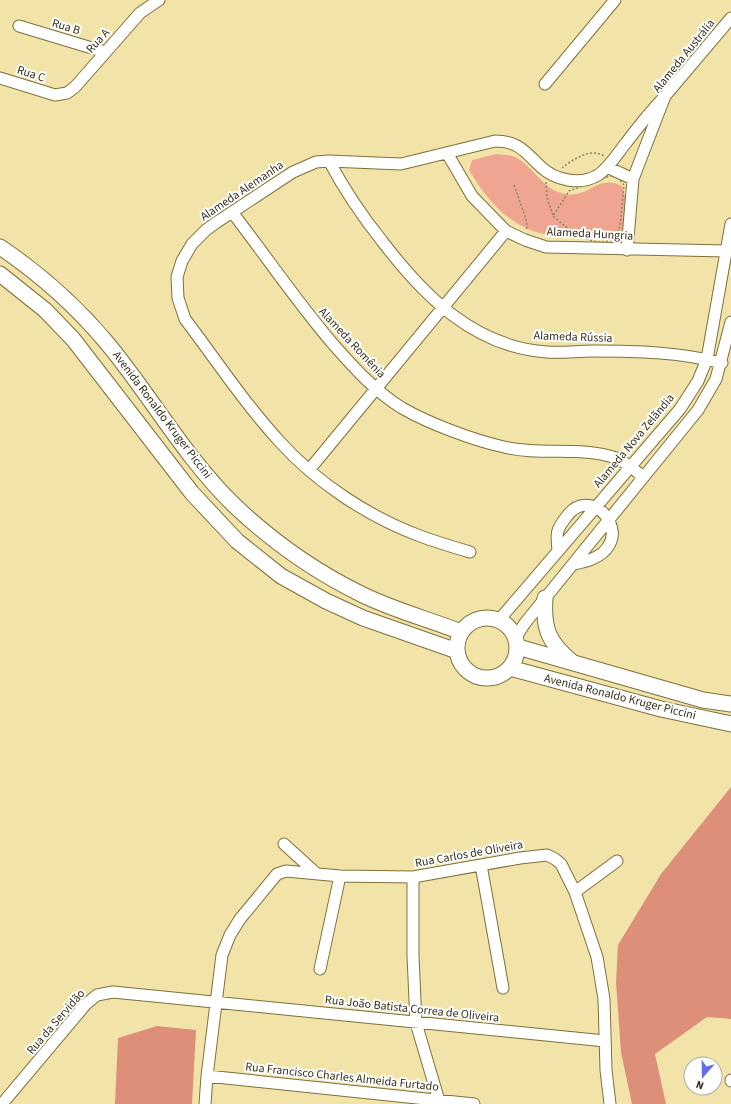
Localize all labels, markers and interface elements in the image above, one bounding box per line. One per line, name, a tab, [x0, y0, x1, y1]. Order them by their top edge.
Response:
street label: Rua B	[50, 15, 82, 39]
street label: Alameda Austrália	[649, 16, 719, 96]
street label: Rua A	[82, 24, 114, 57]
street label: Rua C	[15, 61, 47, 87]
street label: Alameda Alemanha	[197, 157, 287, 225]
street label: Alameda Hungria	[546, 223, 634, 245]
street label: Alameda Romênia	[315, 304, 389, 382]
street label: Alameda Rússia	[533, 327, 613, 347]
street label: Avenida Ronaldo Kruger Piccini	[108, 348, 216, 482]
street label: Alameda Nova Zelãndia	[590, 390, 678, 492]
street label: Avenida Ronaldo Kruger Piccini	[542, 670, 698, 724]
street label: Rua Carlos de Oliveira	[414, 836, 524, 872]
street label: Rua da Servidão	[23, 986, 89, 1058]
street label: Rua João Batista Correa de Oliveira	[324, 991, 500, 1027]
north arrow	[683, 1056, 723, 1096]
street label: Rua Francisco Charles Almeida Furtado	[244, 1058, 440, 1096]
text: N	[694, 1077, 706, 1093]

